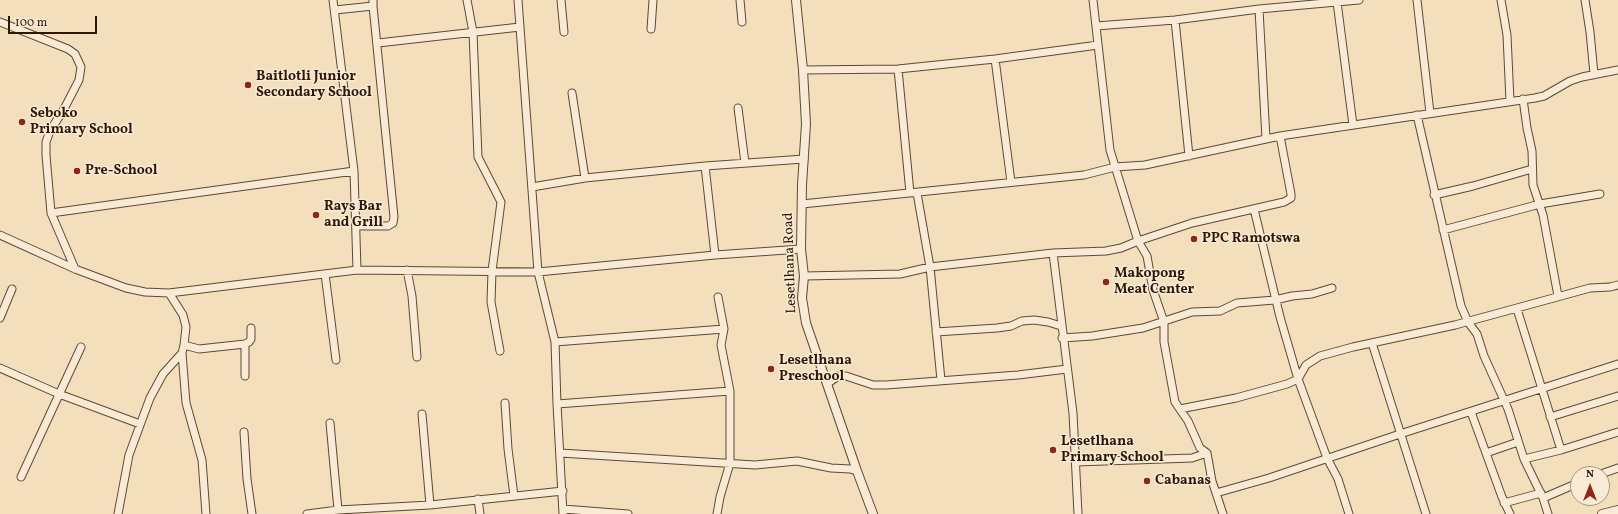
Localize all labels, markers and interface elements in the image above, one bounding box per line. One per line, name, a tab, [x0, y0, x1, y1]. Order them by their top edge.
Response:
scale bar	[10, 8, 99, 34]
text: 100 m	[15, 15, 47, 31]
place label: Baitlotli Junior Secondary School	[256, 69, 372, 102]
marker: Baitlotli Junior Secondary School	[243, 80, 253, 90]
place label: Seboko Primary School	[30, 106, 133, 138]
marker: Seboko Primary School	[17, 117, 27, 127]
place label: Pre-School	[85, 163, 157, 179]
marker: Pre-School	[72, 166, 82, 176]
place label: Rays Bar and Grill	[324, 199, 383, 232]
marker: Rays Bar and Grill	[311, 210, 321, 220]
street label: Lesetlhana Road	[781, 212, 801, 314]
place label: PPC Ramotswa	[1202, 231, 1300, 247]
marker: PPC Ramotswa	[1189, 234, 1199, 244]
place label: Makopong Meat Center	[1114, 266, 1194, 298]
marker: Makopong Meat Center	[1101, 277, 1111, 287]
place label: Lesetlhana Preschool	[779, 353, 852, 386]
marker: Lesetlhana Preschool	[766, 364, 776, 374]
place label: Lesetlhana Primary School	[1061, 434, 1164, 466]
marker: Lesetlhana Primary School	[1048, 445, 1058, 455]
north arrow	[1570, 466, 1610, 506]
text: N	[1586, 467, 1594, 482]
place label: Cabanas	[1155, 473, 1211, 489]
marker: Cabanas	[1142, 476, 1152, 486]

